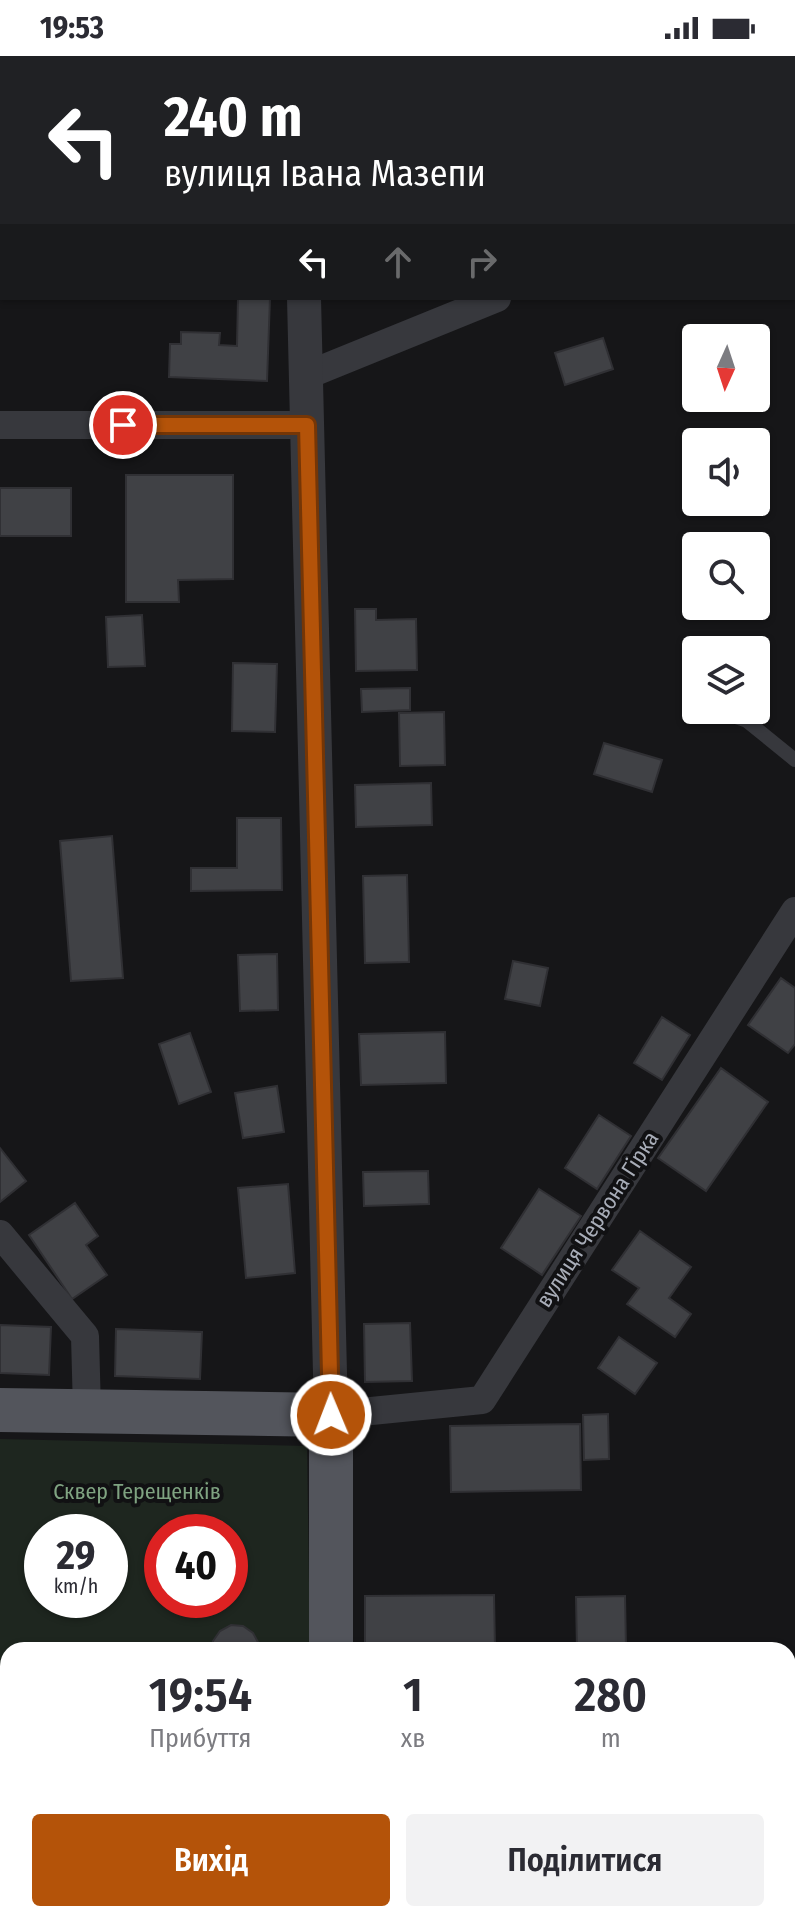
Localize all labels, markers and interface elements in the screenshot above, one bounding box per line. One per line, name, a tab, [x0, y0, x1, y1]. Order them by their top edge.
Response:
text: 19:53	[40, 10, 104, 46]
text: 240 m	[164, 84, 303, 151]
icon: left	[32, 88, 136, 192]
text: вулиця Івана Мазепи	[164, 152, 486, 196]
icon: left	[292, 240, 336, 284]
icon: ahead	[376, 240, 420, 284]
icon: right	[460, 240, 504, 284]
north arrow	[682, 324, 770, 412]
map controls	[682, 324, 770, 724]
pin	[89, 391, 157, 459]
icon: arrive	[101, 403, 145, 447]
button: sound	[682, 428, 770, 516]
button: search	[682, 532, 770, 620]
button: layers	[682, 636, 770, 724]
street label: вулиця Червона Гірка	[530, 1126, 664, 1312]
position arrow	[289, 1373, 373, 1457]
park label: Сквер Терещенків	[53, 1478, 221, 1505]
speed limit sign: 40	[144, 1514, 248, 1618]
text: 29	[56, 1532, 95, 1580]
text: km/h	[54, 1574, 98, 1598]
text: 19:54	[149, 1666, 252, 1724]
text: 1	[403, 1666, 423, 1724]
text: 280	[574, 1666, 647, 1724]
text: Прибуття	[149, 1723, 252, 1754]
text: хв	[401, 1723, 425, 1754]
text: m	[601, 1723, 621, 1754]
button: Вихід	[32, 1814, 390, 1906]
button: Поділитися	[406, 1814, 764, 1906]

